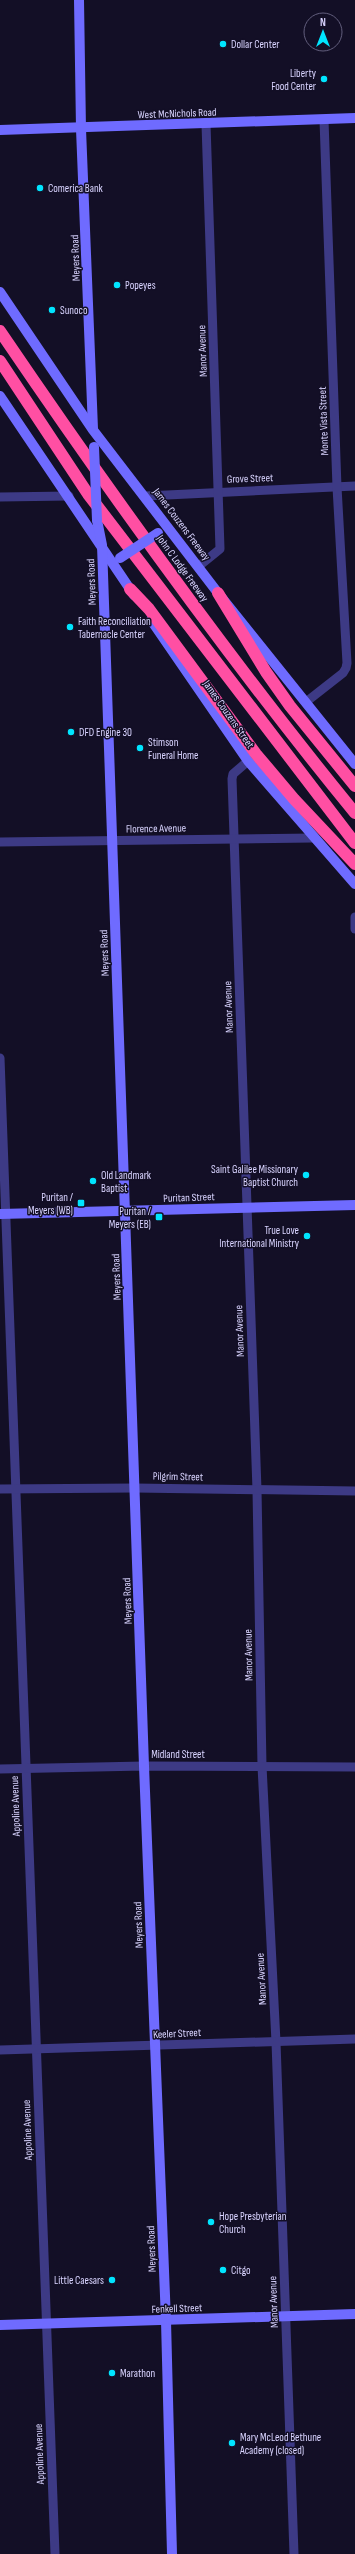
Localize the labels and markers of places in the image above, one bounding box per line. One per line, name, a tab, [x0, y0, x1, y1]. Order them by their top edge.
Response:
place label: Dollar Center	[231, 38, 280, 51]
marker: Dollar Center	[218, 39, 228, 49]
place label: Liberty Food Center	[271, 67, 317, 93]
marker: Liberty Food Center	[319, 74, 329, 84]
place label: Comerica Bank	[48, 182, 104, 195]
marker: Comerica Bank	[35, 183, 45, 193]
place label: Popeyes	[125, 279, 156, 292]
marker: Popeyes	[112, 280, 122, 290]
place label: Sunoco	[60, 304, 88, 317]
marker: Sunoco	[47, 305, 57, 315]
place label: Faith Reconciliation Tabernacle Center	[78, 615, 151, 641]
marker: Faith Reconciliation Tabernacle Center	[65, 622, 75, 632]
place label: DFD Engine 30	[79, 726, 132, 739]
marker: DFD Engine 30	[66, 727, 76, 737]
place label: Stimson Funeral Home	[148, 736, 199, 762]
marker: Stimson Funeral Home	[135, 743, 145, 753]
place label: Saint Galilee Missionary Baptist Church	[211, 1163, 299, 1189]
place label: Old Landmark Baptist	[101, 1169, 152, 1195]
marker: Saint Galilee Missionary Baptist Church	[301, 1170, 311, 1180]
marker: Old Landmark Baptist	[88, 1176, 98, 1186]
place label: Puritan / Meyers (WB)	[28, 1191, 74, 1217]
marker: Puritan / Meyers (WB)	[76, 1198, 86, 1208]
place label: Puritan / Meyers (EB)	[109, 1205, 152, 1231]
marker: Puritan / Meyers (EB)	[154, 1212, 164, 1222]
place label: True Love International Ministry	[219, 1224, 300, 1250]
marker: True Love International Ministry	[302, 1231, 312, 1241]
place label: Hope Presbyterian Church	[219, 2210, 287, 2236]
marker: Hope Presbyterian Church	[206, 2217, 216, 2227]
place label: Citgo	[231, 2264, 251, 2277]
marker: Citgo	[218, 2265, 228, 2275]
place label: Little Caesars	[54, 2274, 104, 2287]
marker: Little Caesars	[107, 2275, 117, 2285]
place label: Marathon	[120, 2367, 156, 2380]
marker: Marathon	[107, 2368, 117, 2378]
place label: Mary McLeod Bethune Academy (closed)	[239, 2431, 321, 2457]
marker: Mary McLeod Bethune Academy (closed)	[227, 2438, 237, 2448]

